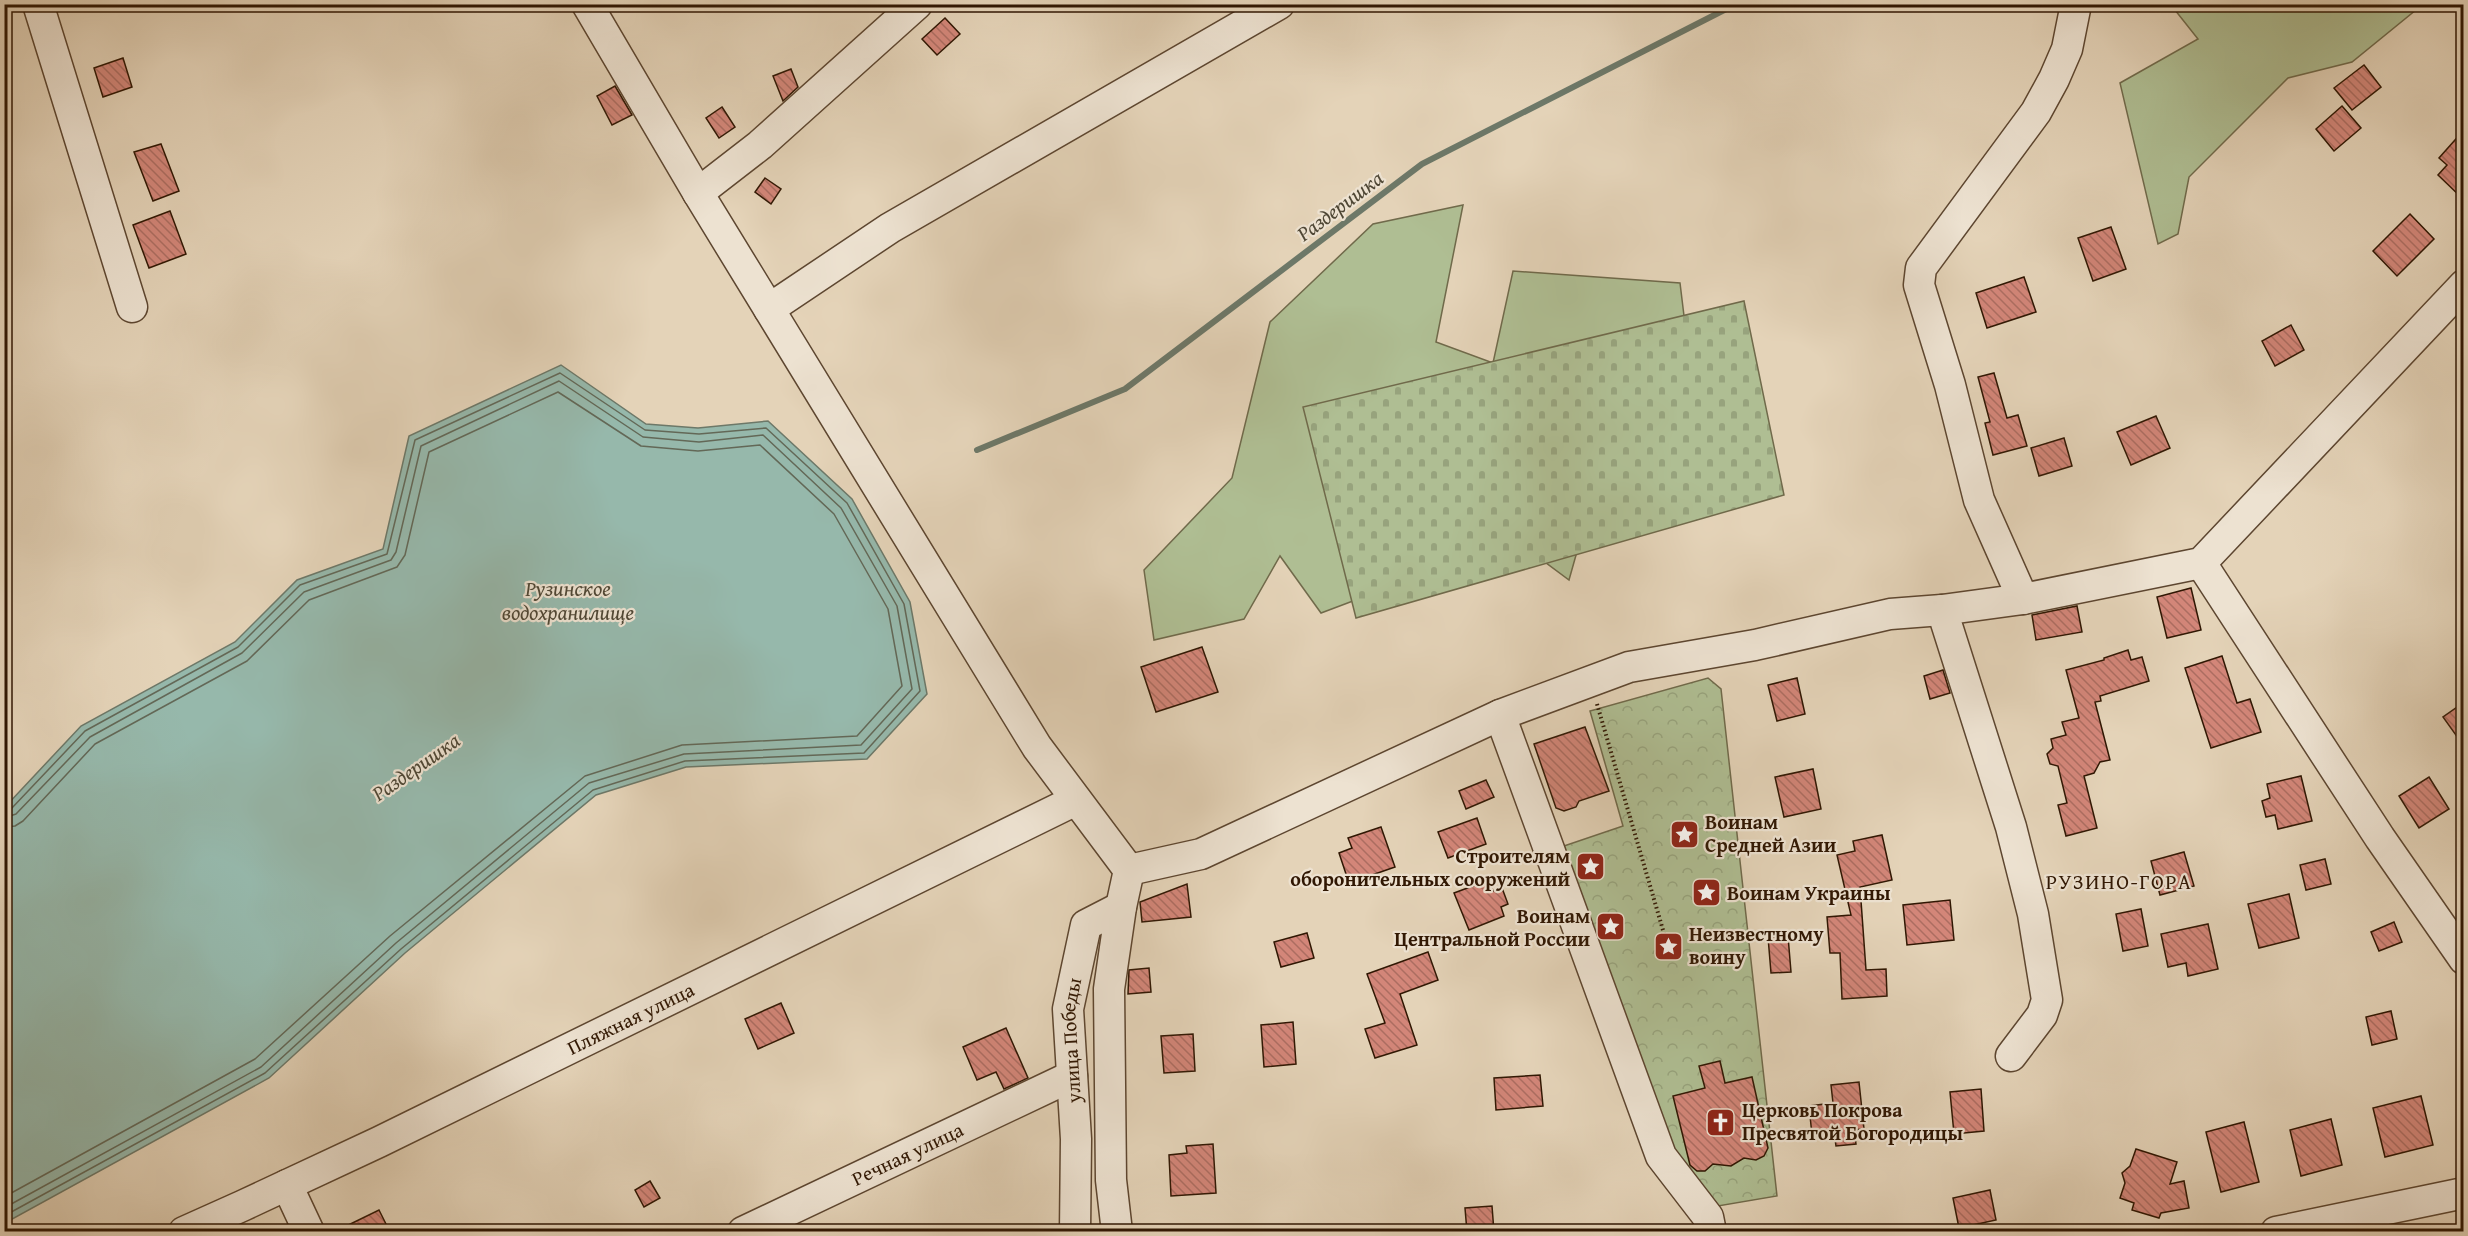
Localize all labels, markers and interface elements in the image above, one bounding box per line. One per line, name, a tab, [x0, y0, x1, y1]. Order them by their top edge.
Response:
water label: Раздеришка	[1289, 163, 1390, 249]
water label: Рузинское водохранилище	[502, 573, 634, 628]
water label: Раздеришка	[365, 725, 466, 809]
place label: Воинам Средней Азии	[1705, 807, 1837, 859]
place icon: Воинам Средней Азии	[1668, 818, 1700, 850]
place label: Строителям оборонительных сооружений	[1290, 841, 1570, 893]
place icon: Строителям оборонительных сооружений	[1575, 851, 1607, 883]
district label: РУЗИНО-ГОРА	[2046, 866, 2192, 897]
place icon: Воинам Украины	[1690, 877, 1722, 909]
place label: Воинам Украины	[1727, 878, 1891, 907]
place label: Воинам Центральной России	[1394, 901, 1590, 953]
place icon: Воинам Центральной России	[1595, 911, 1627, 943]
place label: Неизвестному воину	[1689, 919, 1824, 971]
place icon: Неизвестному воину	[1652, 930, 1684, 962]
street label: Пляжная улица	[562, 974, 699, 1062]
street label: улица Победы	[1053, 975, 1088, 1105]
place label: Церковь Покрова Пресвятой Богородицы	[1742, 1095, 1964, 1147]
church icon: Церковь Покрова Пресвятой Богородицы	[1705, 1106, 1737, 1138]
street label: Речная улица	[847, 1114, 968, 1193]

